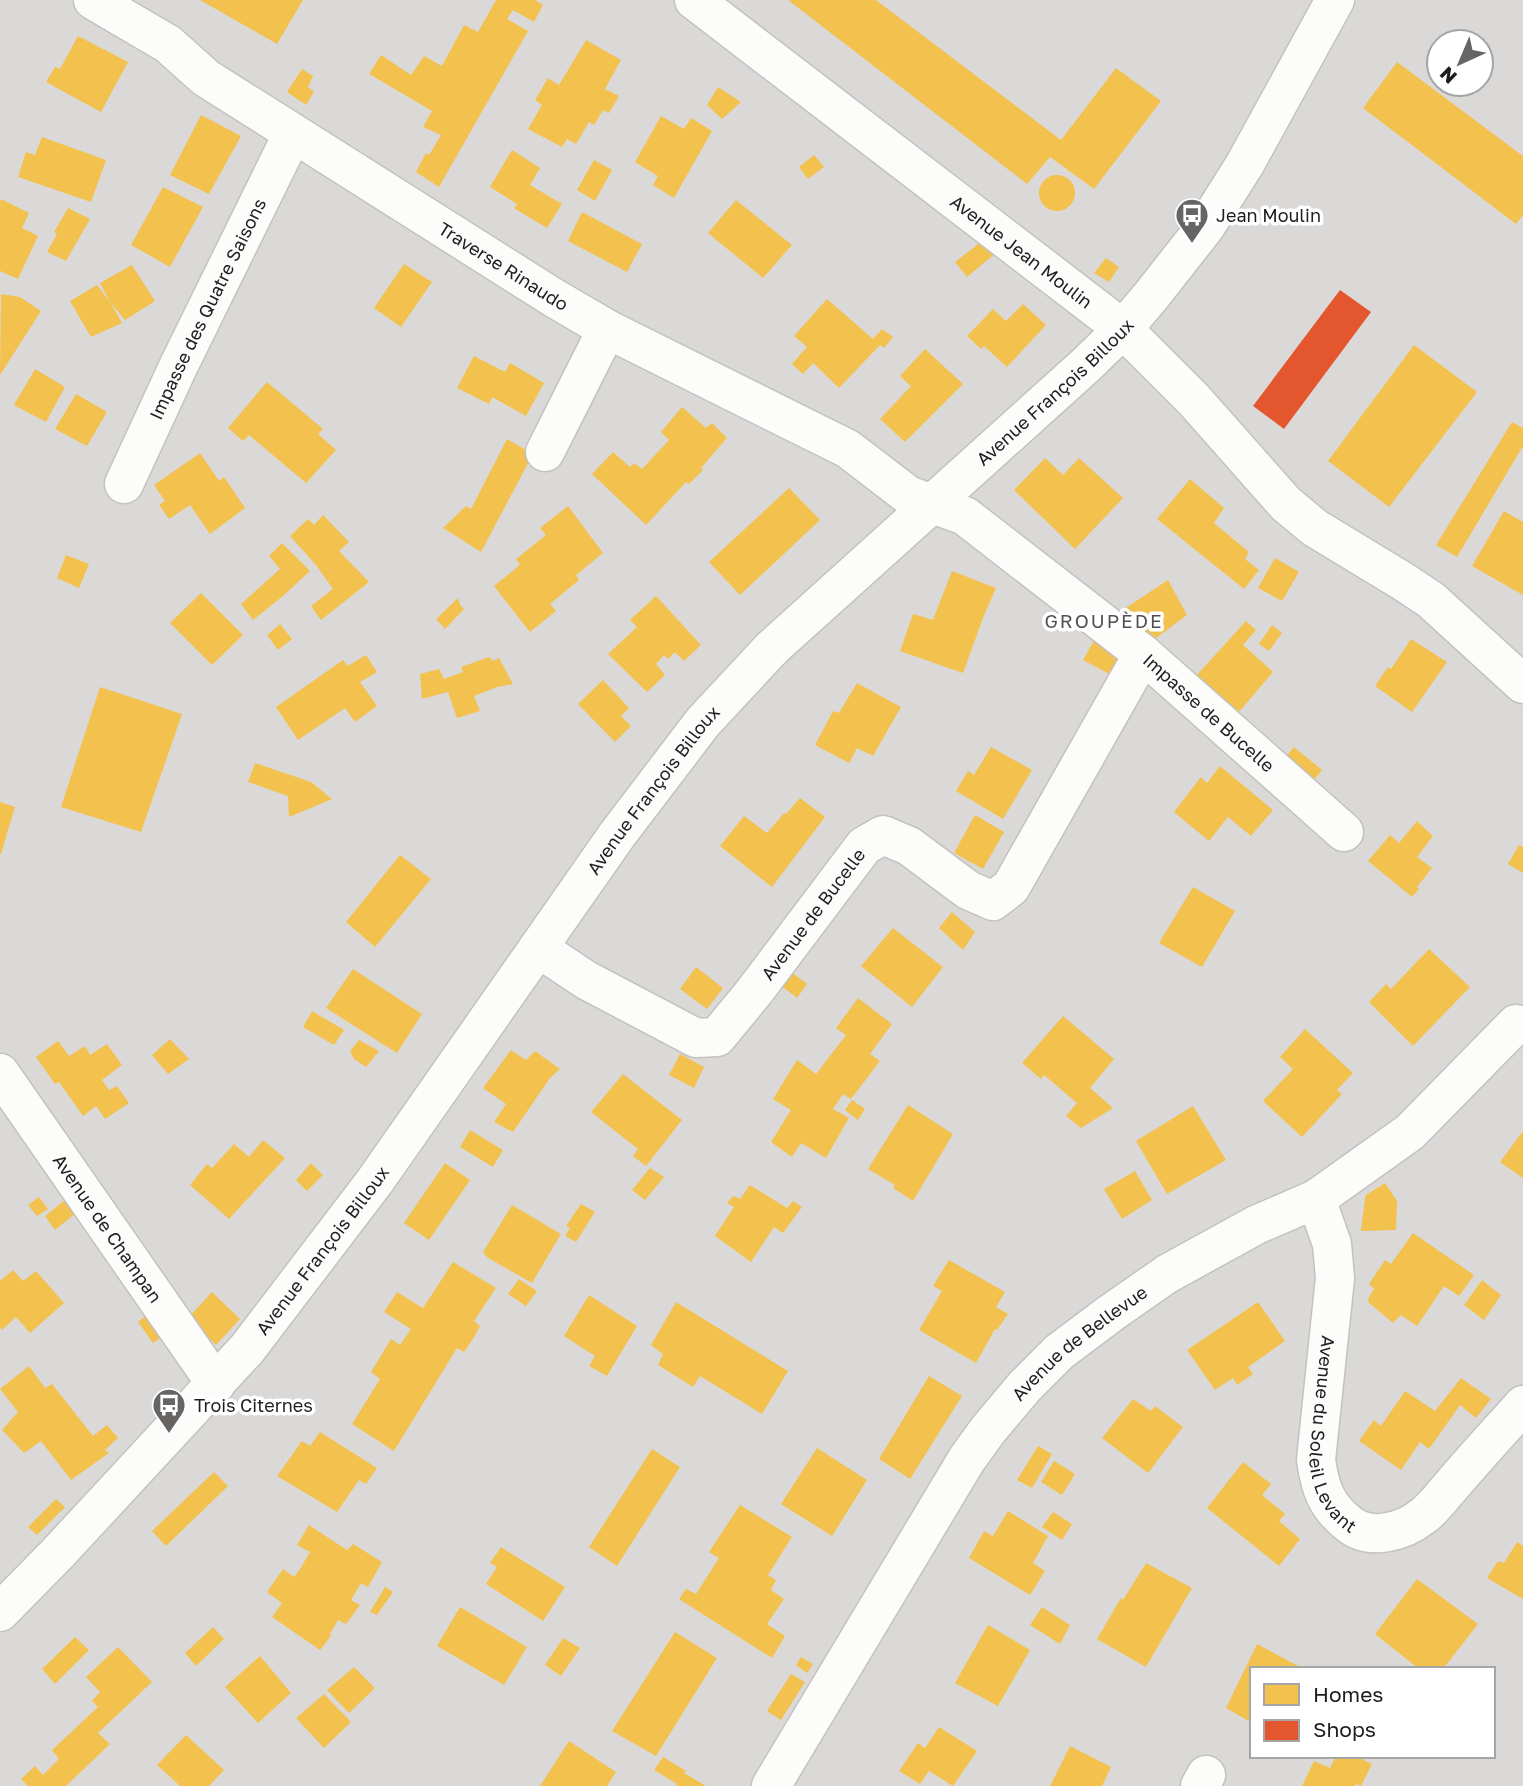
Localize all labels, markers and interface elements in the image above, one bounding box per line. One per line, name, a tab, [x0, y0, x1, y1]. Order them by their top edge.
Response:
north arrow	[1425, 28, 1495, 98]
text: N	[1435, 62, 1461, 89]
street label: Avenue Jean Moulin	[946, 190, 1097, 313]
street label: Impasse des Quatre Saisons	[144, 195, 270, 423]
bus stop icon: Jean Moulin	[1173, 196, 1211, 245]
place label: Jean Moulin	[1216, 204, 1321, 226]
street label: Traverse Rinaudo	[435, 217, 572, 315]
street label: Avenue François Billoux	[971, 314, 1138, 470]
district label: GROUPÈDE	[1044, 609, 1164, 632]
street label: Impasse de Bucelle	[1139, 649, 1279, 776]
street label: Avenue François Billoux	[582, 701, 724, 879]
street label: Avenue de Bucelle	[756, 844, 869, 984]
street label: Avenue de Champan	[49, 1150, 167, 1307]
street label: Avenue François Billoux	[251, 1161, 393, 1339]
street label: Avenue de Bellevue	[1007, 1280, 1151, 1405]
street label: Avenue du Soleil Levant	[1305, 1335, 1361, 1537]
bus stop icon: Trois Citernes	[150, 1386, 188, 1435]
place label: Trois Citernes	[194, 1394, 313, 1416]
legend	[1250, 1667, 1495, 1758]
text: Homes	[1313, 1681, 1383, 1707]
text: Shops	[1313, 1716, 1376, 1742]

